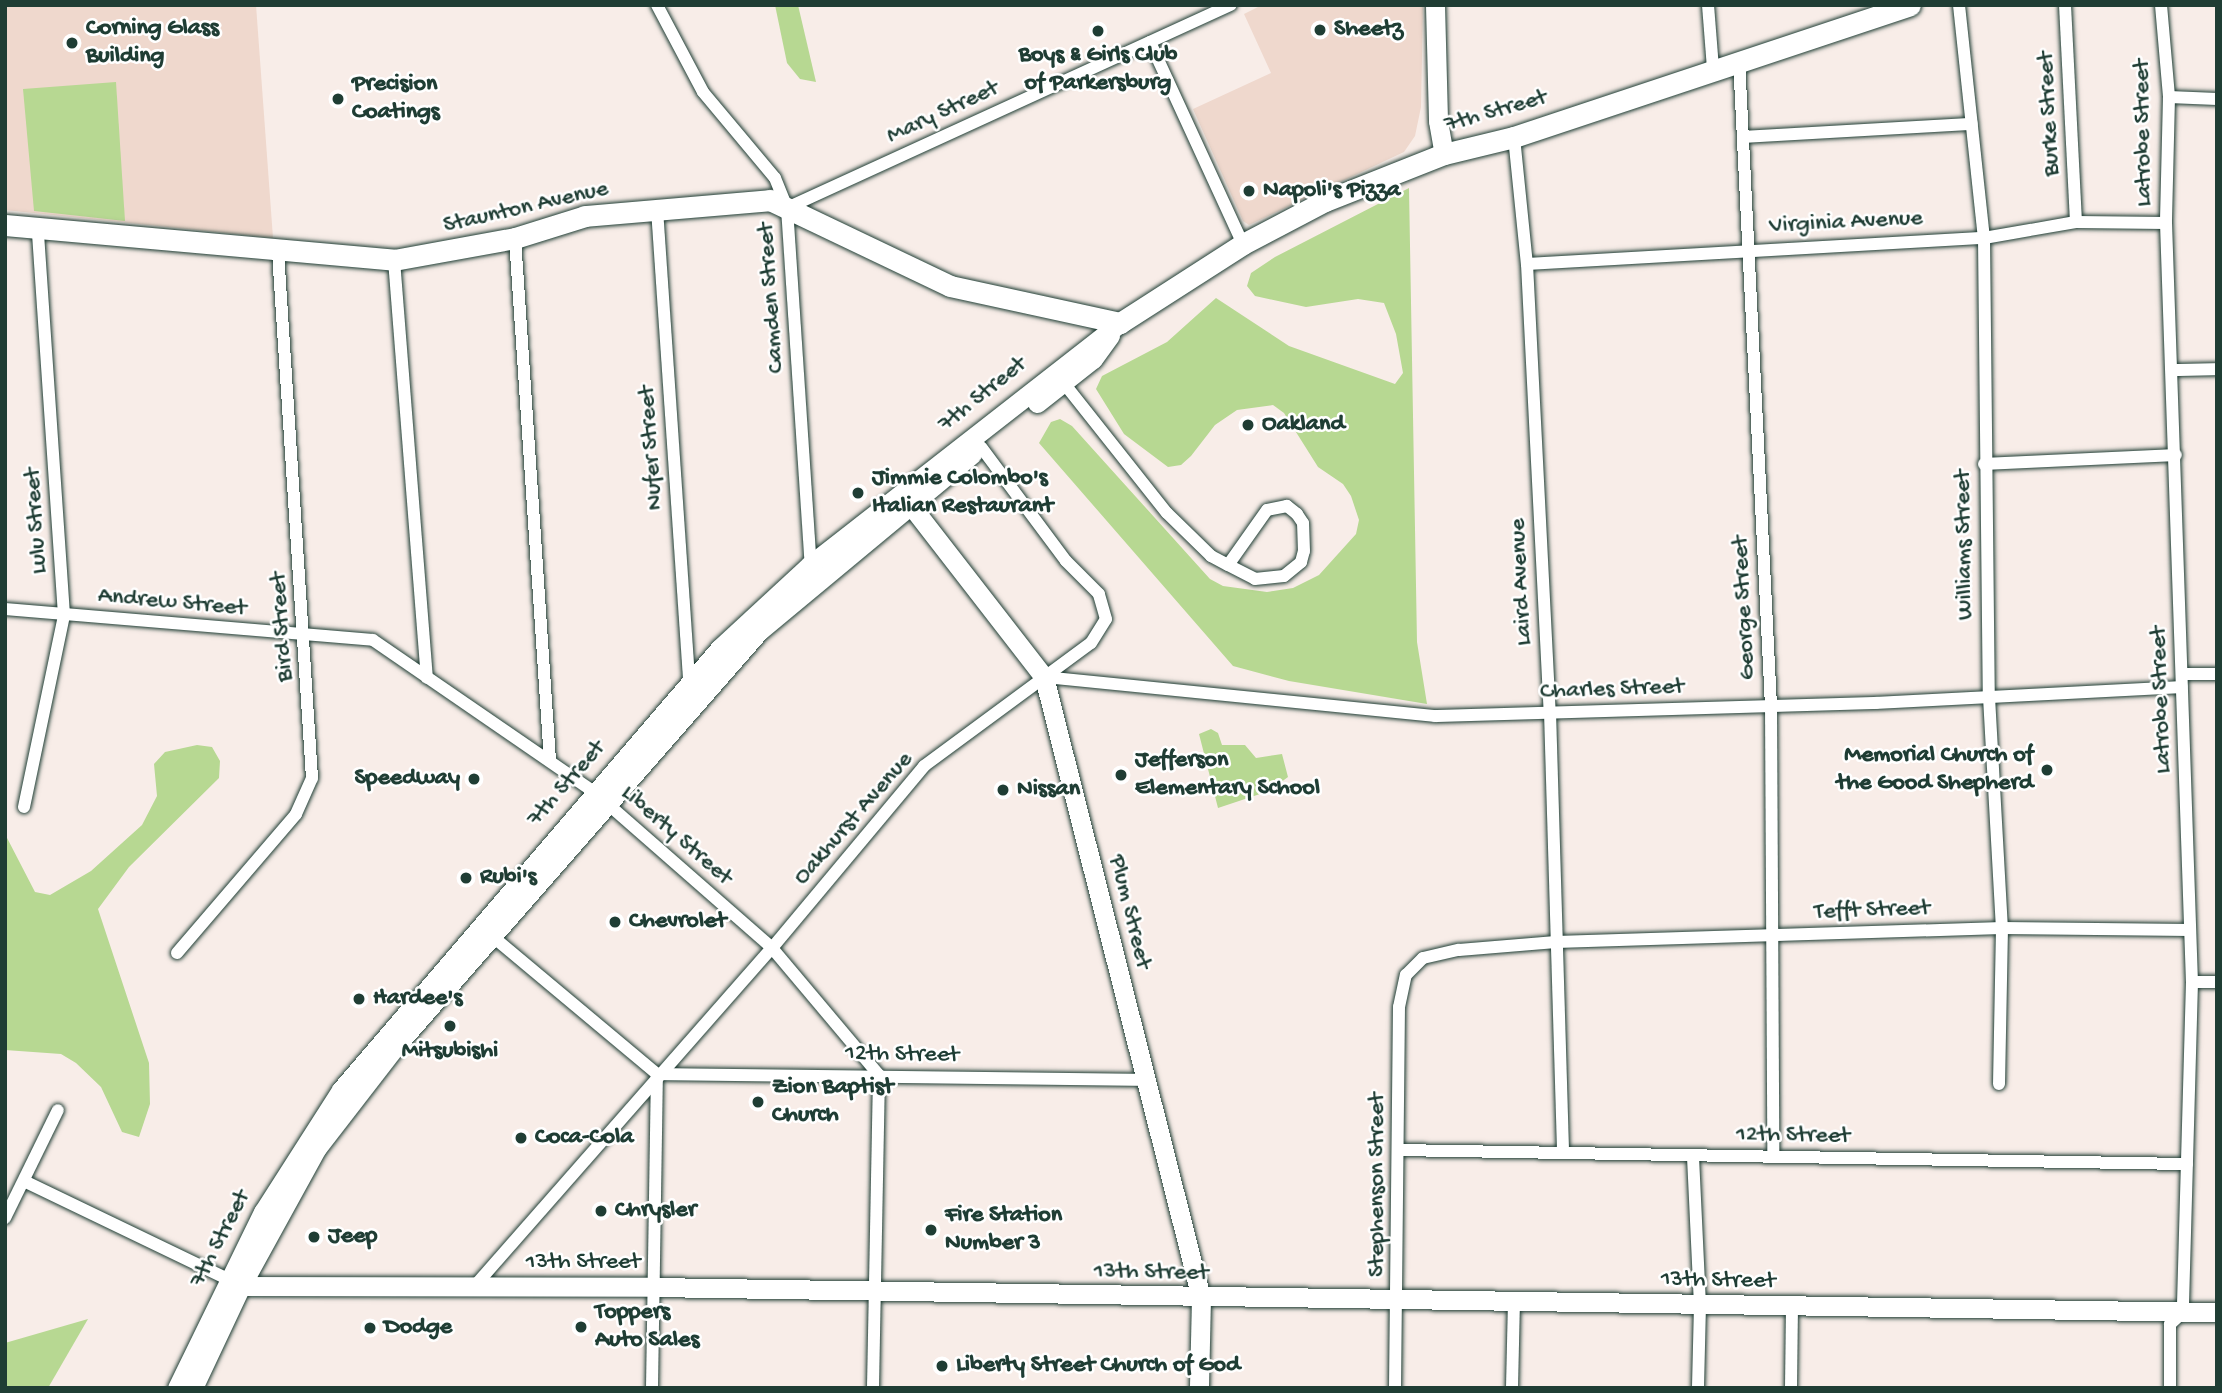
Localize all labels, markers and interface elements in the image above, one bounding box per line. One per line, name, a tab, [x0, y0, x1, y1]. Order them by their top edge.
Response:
place label: Corning Glass Building	[86, 15, 219, 71]
place label: Sheetz	[1334, 16, 1403, 44]
marker: Sheetz	[1312, 22, 1328, 38]
marker: Boys & Girls Club of Parkersburg	[1090, 23, 1106, 39]
marker: Corning Glass Building	[64, 35, 80, 51]
place label: Boys & Girls Club of Parkersburg	[1019, 42, 1177, 98]
street label: Burke Street	[2032, 51, 2068, 177]
street label: Latrobe Street	[2128, 59, 2160, 207]
place label: Precision Coatings	[352, 71, 440, 127]
street label: Mary Street	[883, 75, 1003, 151]
street label: 7th Street	[1442, 84, 1550, 140]
marker: Precision Coatings	[330, 91, 346, 107]
street label: Staunton Avenue	[441, 175, 611, 241]
place label: Napoli's Pizza	[1263, 177, 1400, 205]
marker: Napoli's Pizza	[1241, 183, 1257, 199]
street label: Virginia Avenue	[1769, 205, 1923, 241]
street label: Camden Street	[752, 222, 792, 374]
street label: 7th Street	[933, 351, 1033, 439]
street label: Nufer Street	[633, 385, 671, 511]
place label: Oakland	[1262, 411, 1345, 439]
marker: Oakland	[1240, 417, 1256, 433]
place label: Jimmie Colombo's Italian Restaurant	[872, 465, 1053, 521]
street label: Lulu Street	[19, 467, 55, 575]
street label: Williams Street	[1949, 470, 1981, 620]
marker: Jimmie Colombo's Italian Restaurant	[850, 485, 866, 501]
street label: Laird Avenue	[1504, 517, 1540, 647]
street label: George Street	[1727, 535, 1763, 681]
street label: Bird Street	[265, 571, 301, 683]
street label: Andrew Street	[97, 582, 247, 624]
street label: Latrobe Street	[2145, 626, 2179, 774]
street label: Charles Street	[1540, 673, 1684, 707]
street label: 7th Street	[522, 735, 612, 833]
place label: Memorial Church of the Good Shepherd	[1836, 742, 2033, 798]
street label: Oakhurst Avenue	[788, 746, 920, 892]
place label: Jefferson Elementary School	[1135, 747, 1320, 803]
marker: Memorial Church of the Good Shepherd	[2039, 762, 2055, 778]
place label: Speedway	[354, 765, 460, 793]
marker: Jefferson Elementary School	[1113, 767, 1129, 783]
marker: Speedway	[466, 771, 482, 787]
place label: Nissan	[1017, 776, 1080, 804]
street label: Liberty Street	[614, 780, 738, 892]
marker: Nissan	[995, 782, 1011, 798]
street label: Plum Street	[1101, 852, 1157, 972]
place label: Rubi's	[480, 864, 537, 892]
marker: Rubi's	[458, 870, 474, 886]
street label: Tefft Street	[1814, 895, 1930, 927]
place label: Chevrolet	[629, 908, 726, 936]
marker: Chevrolet	[607, 914, 623, 930]
place label: Hardee's	[373, 985, 462, 1013]
marker: Hardee's	[351, 991, 367, 1007]
marker: Mitsubishi	[442, 1018, 458, 1034]
place label: Mitsubishi	[402, 1038, 498, 1066]
street label: 12th Street	[845, 1040, 959, 1070]
place label: Zion Baptist Church	[772, 1074, 893, 1130]
street label: Stephenson Street	[1364, 1093, 1392, 1277]
marker: Zion Baptist Church	[750, 1094, 766, 1110]
street label: 12th Street	[1736, 1121, 1850, 1151]
place label: Coca-Cola	[535, 1124, 634, 1152]
marker: Coca-Cola	[513, 1130, 529, 1146]
street label: 7th Street	[184, 1186, 258, 1292]
place label: Chrysler	[615, 1197, 696, 1225]
place label: Fire Station Number 3	[945, 1202, 1062, 1258]
marker: Chrysler	[593, 1203, 609, 1219]
marker: Fire Station Number 3	[923, 1222, 939, 1238]
place label: Jeep	[328, 1223, 377, 1251]
marker: Jeep	[306, 1229, 322, 1245]
street label: 13th Street	[526, 1249, 640, 1277]
street label: 13th Street	[1093, 1258, 1209, 1288]
street label: 13th Street	[1660, 1266, 1776, 1296]
place label: Toppers Auto Sales	[595, 1299, 699, 1355]
place label: Dodge	[384, 1314, 452, 1342]
marker: Toppers Auto Sales	[573, 1319, 589, 1335]
marker: Dodge	[362, 1320, 378, 1336]
place label: Liberty Street Church of God	[956, 1352, 1240, 1380]
marker: Liberty Street Church of God	[934, 1358, 950, 1374]

